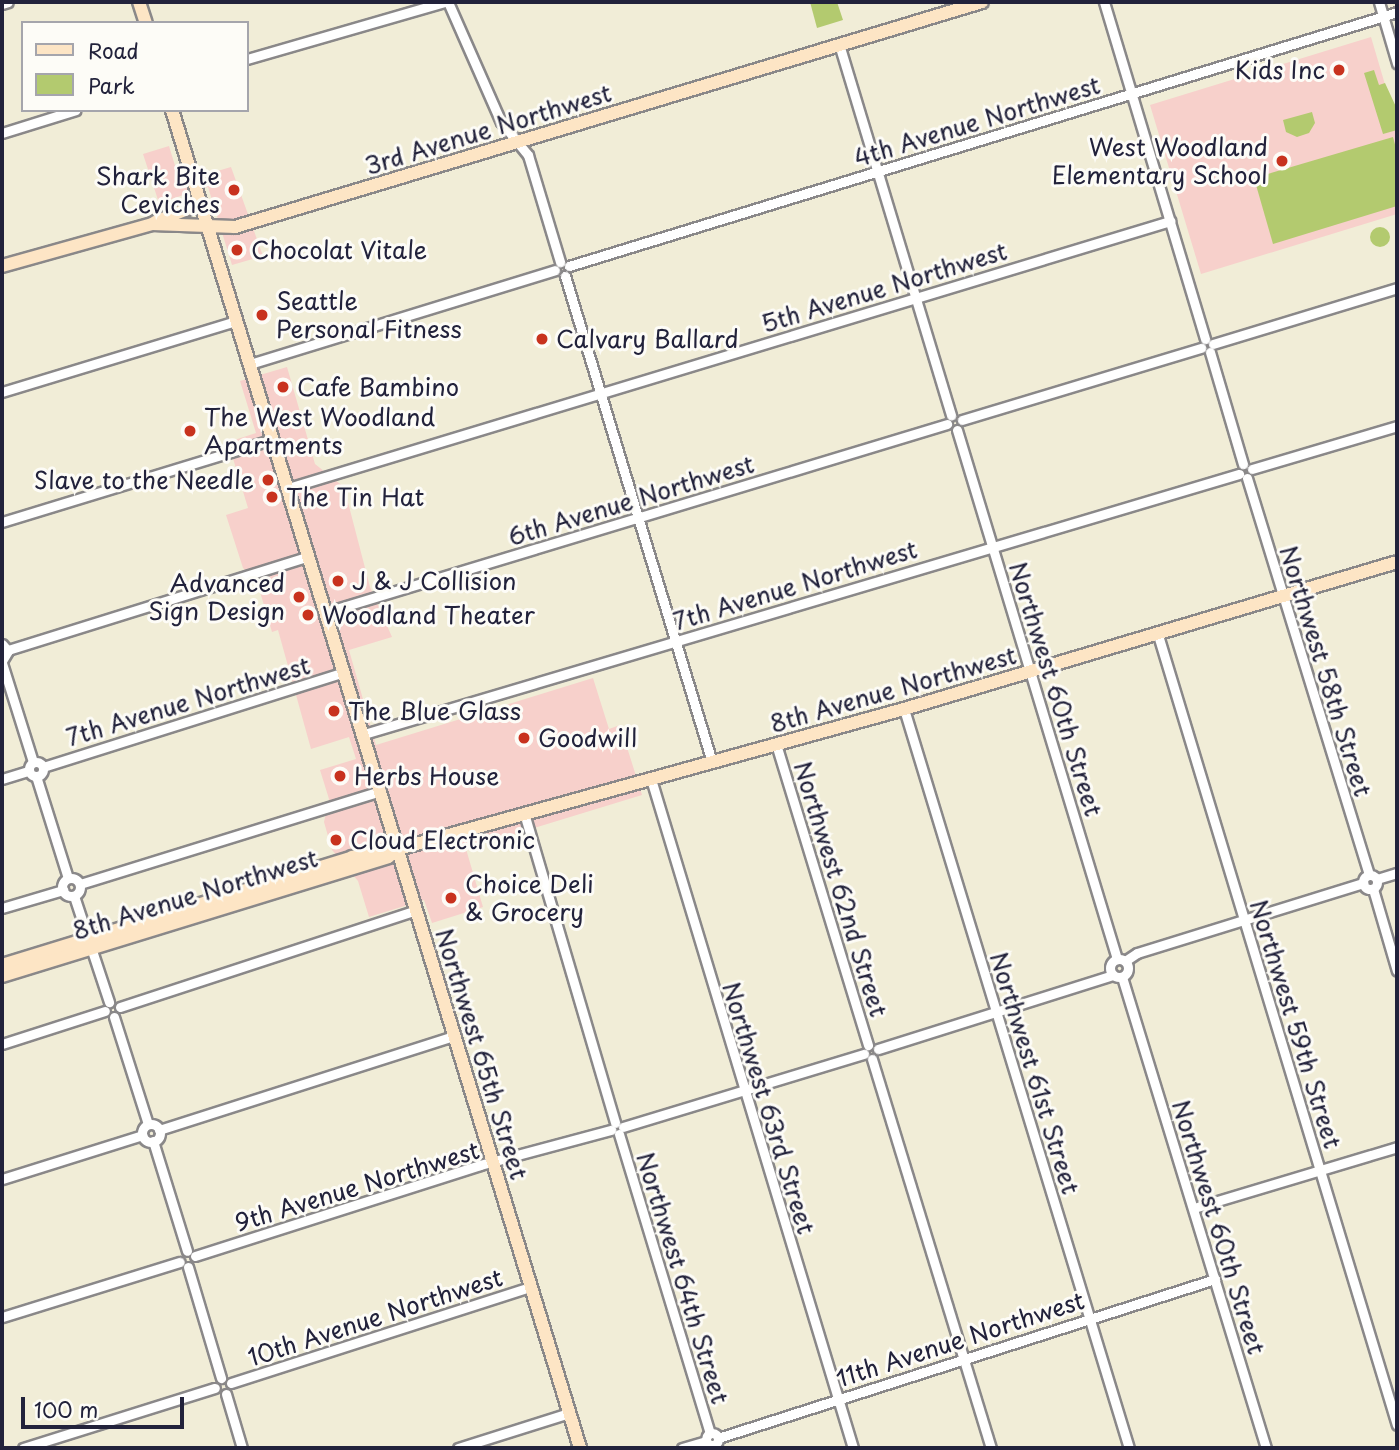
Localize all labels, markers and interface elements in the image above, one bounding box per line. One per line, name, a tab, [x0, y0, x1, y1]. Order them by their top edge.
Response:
legend	[21, 21, 248, 112]
text: Road	[88, 34, 139, 66]
place label: Kids Inc	[1234, 56, 1325, 84]
marker: Kids Inc	[1331, 62, 1347, 78]
text: Park	[88, 69, 135, 101]
street label: 4th Avenue Northwest	[850, 70, 1104, 172]
street label: 3rd Avenue Northwest	[361, 78, 615, 180]
place label: West Woodland Elementary School	[1052, 133, 1268, 189]
marker: West Woodland Elementary School	[1274, 153, 1290, 169]
place label: Shark Bite Ceviches	[96, 162, 220, 218]
marker: Shark Bite Ceviches	[226, 182, 242, 198]
place label: Chocolat Vitale	[251, 236, 429, 264]
street label: 5th Avenue Northwest	[757, 236, 1011, 338]
marker: Chocolat Vitale	[229, 242, 245, 258]
place label: Seattle Personal Fitness	[276, 287, 462, 343]
marker: Seattle Personal Fitness	[254, 307, 270, 323]
place label: Calvary Ballard	[556, 325, 739, 353]
marker: Calvary Ballard	[534, 331, 550, 347]
place label: Cafe Bambino	[297, 373, 460, 401]
marker: Cafe Bambino	[275, 379, 291, 395]
place label: The West Woodland Apartments	[204, 403, 433, 459]
marker: The West Woodland Apartments	[182, 423, 198, 439]
street label: 6th Avenue Northwest	[503, 449, 759, 551]
place label: Slave to the Needle	[33, 466, 254, 494]
marker: Slave to the Needle	[260, 472, 276, 488]
place label: The Tin Hat	[286, 483, 424, 511]
marker: The Tin Hat	[264, 489, 280, 505]
street label: 7th Avenue Northwest	[669, 534, 921, 636]
street label: Northwest 58th Street	[1274, 542, 1378, 800]
street label: Northwest 60th Street	[1004, 558, 1108, 820]
place label: J & J Collision	[352, 567, 519, 595]
place label: Advanced Sign Design	[149, 569, 285, 625]
marker: J & J Collision	[330, 573, 346, 589]
marker: Advanced Sign Design	[291, 589, 307, 605]
place label: Woodland Theater	[322, 601, 535, 629]
marker: Woodland Theater	[300, 607, 316, 623]
street label: 8th Avenue Northwest	[766, 640, 1020, 738]
street label: 7th Avenue Northwest	[62, 650, 314, 752]
place label: The Blue Glass	[348, 697, 519, 725]
marker: The Blue Glass	[326, 703, 342, 719]
place label: Goodwill	[538, 724, 637, 752]
marker: Goodwill	[516, 730, 532, 746]
street label: Northwest 62nd Street	[788, 757, 894, 1021]
place label: Herbs House	[354, 762, 500, 790]
marker: Herbs House	[332, 768, 348, 784]
place label: Cloud Electronic	[350, 826, 537, 854]
marker: Cloud Electronic	[328, 832, 344, 848]
street label: 8th Avenue Northwest	[68, 843, 322, 945]
place label: Choice Deli & Grocery	[465, 870, 595, 926]
marker: Choice Deli & Grocery	[443, 890, 459, 906]
street label: Northwest 59th Street	[1244, 896, 1348, 1152]
street label: Northwest 65th Street	[430, 925, 534, 1183]
street label: Northwest 61st Street	[984, 947, 1086, 1199]
street label: Northwest 63rd Street	[717, 978, 821, 1238]
street label: Northwest 60th Street	[1167, 1096, 1271, 1358]
street label: 9th Avenue Northwest	[231, 1135, 483, 1237]
street label: Northwest 64th Street	[631, 1148, 735, 1408]
street label: 10th Avenue Northwest	[243, 1262, 507, 1372]
street label: 11th Avenue Northwest	[831, 1285, 1089, 1393]
scale bar	[24, 1384, 187, 1428]
text: 100 m	[34, 1393, 98, 1425]

